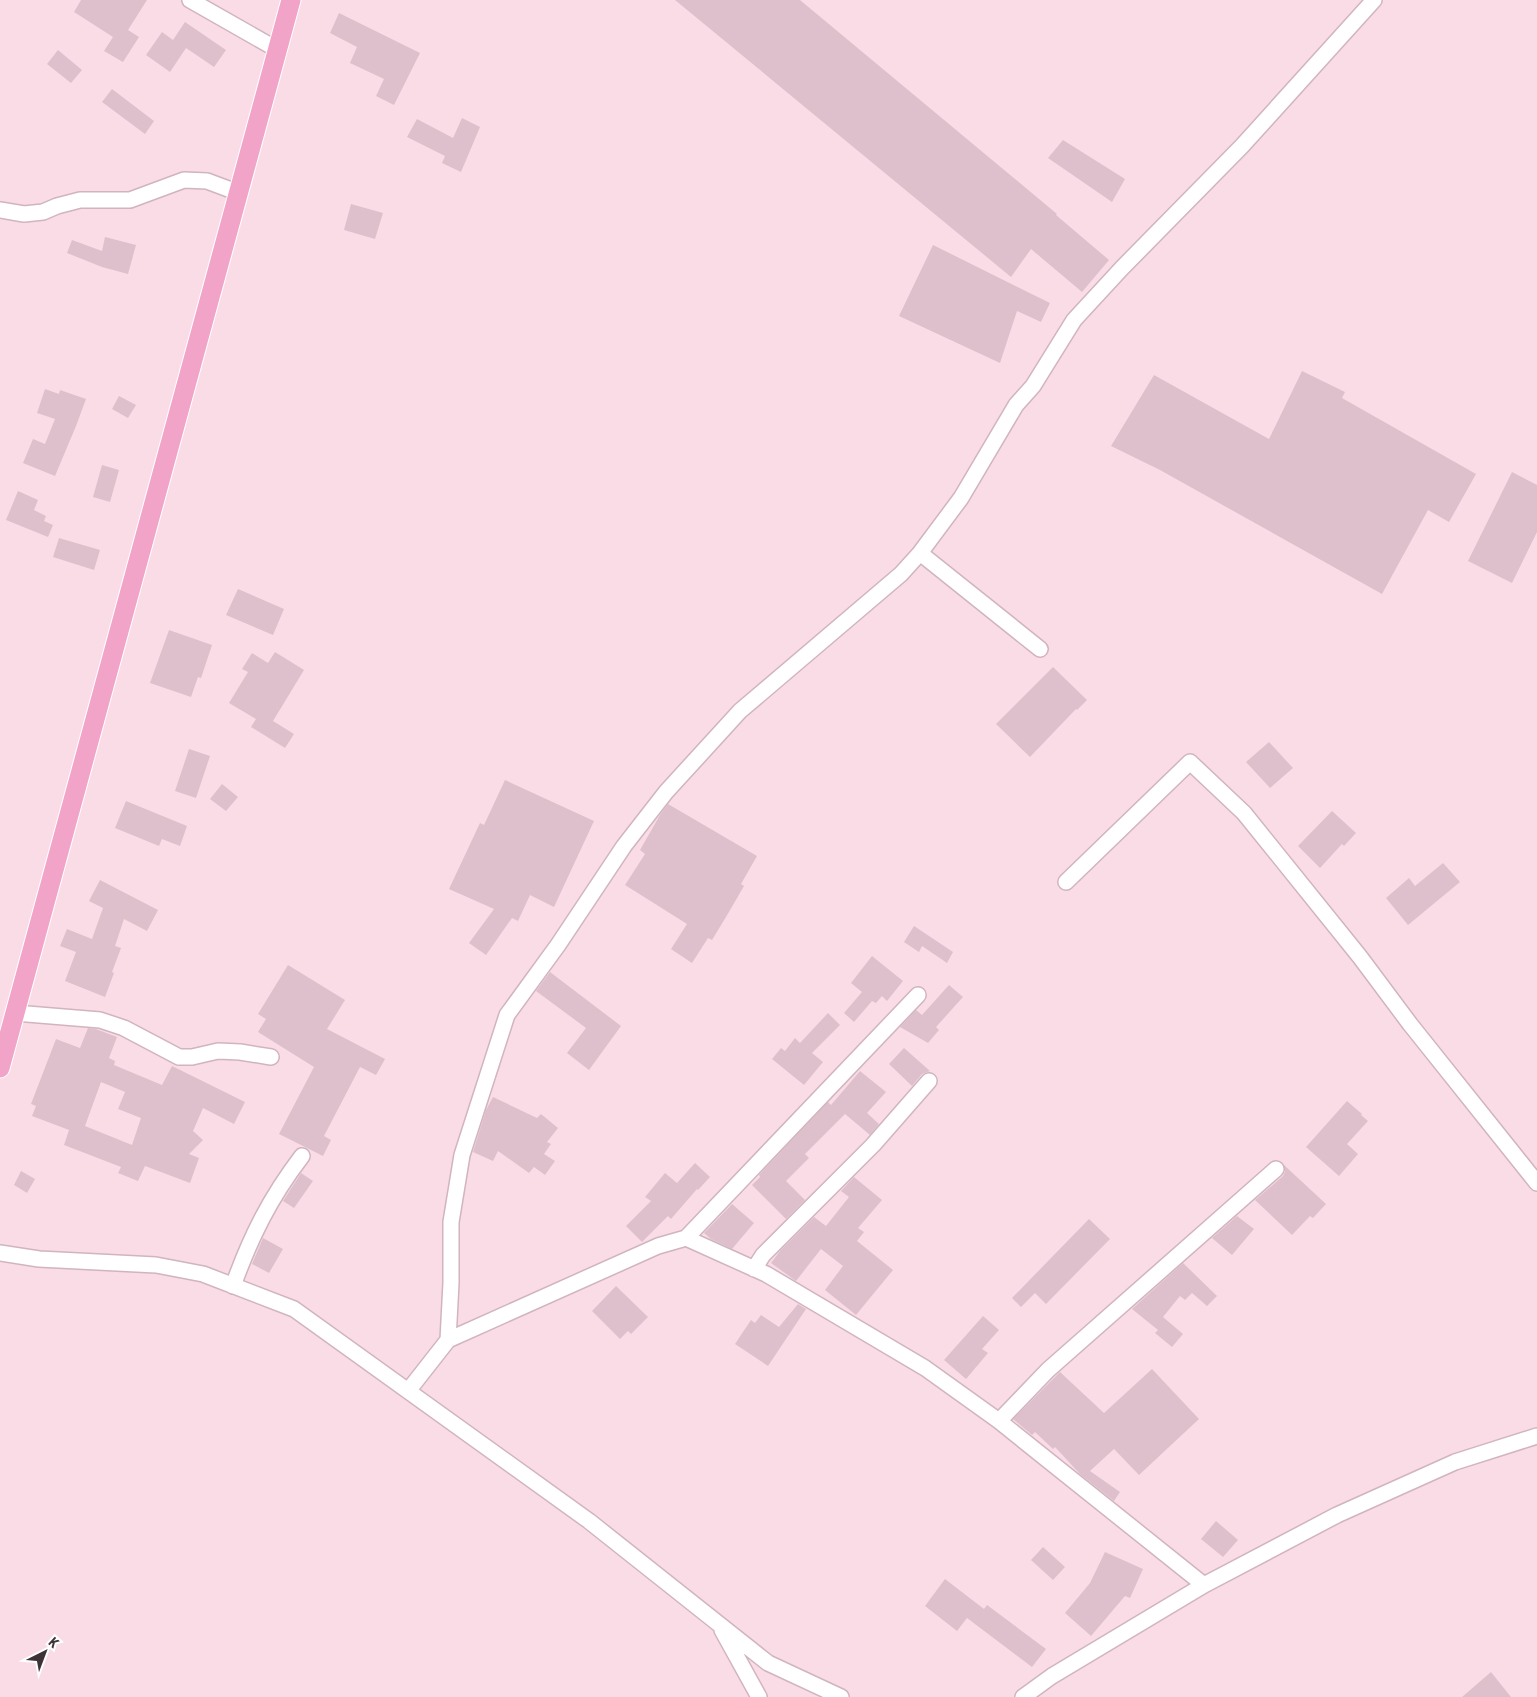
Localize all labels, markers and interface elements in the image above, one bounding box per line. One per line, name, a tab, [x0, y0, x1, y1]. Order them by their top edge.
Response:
north arrow	[20, 1627, 70, 1677]
text: K	[45, 1634, 62, 1651]

